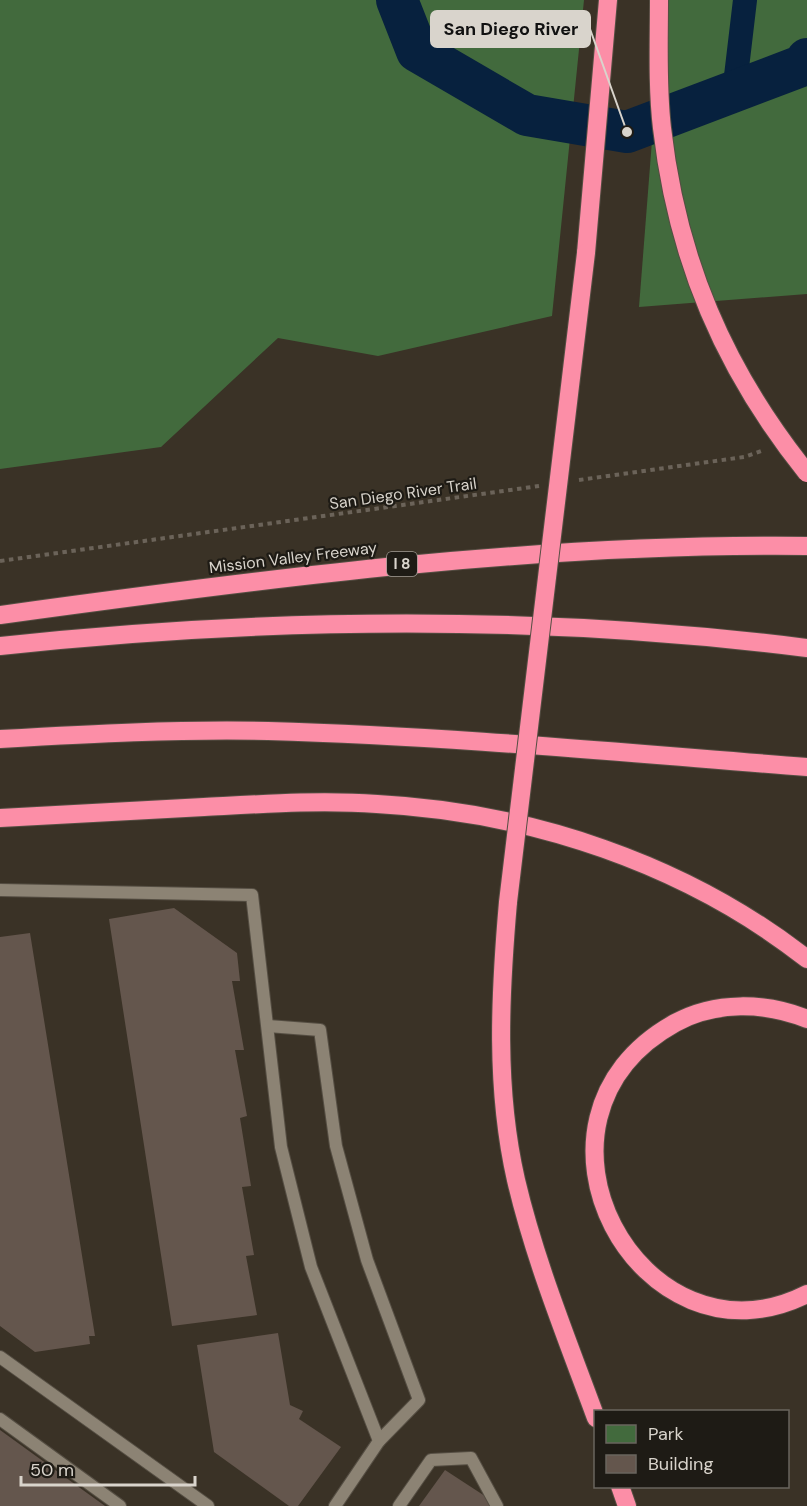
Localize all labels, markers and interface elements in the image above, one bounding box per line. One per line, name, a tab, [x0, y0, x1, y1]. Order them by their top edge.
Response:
callout: San Diego River	[431, 11, 590, 47]
text: San Diego River	[444, 17, 578, 41]
street label: San Diego River Trail	[328, 473, 478, 514]
street label: Mission Valley Freeway	[208, 537, 378, 578]
road number: I 8	[387, 552, 417, 576]
legend	[594, 1410, 789, 1488]
text: Park	[648, 1422, 684, 1446]
scale bar	[21, 1449, 195, 1487]
text: Building	[648, 1452, 713, 1476]
text: 50 m	[30, 1458, 74, 1482]

